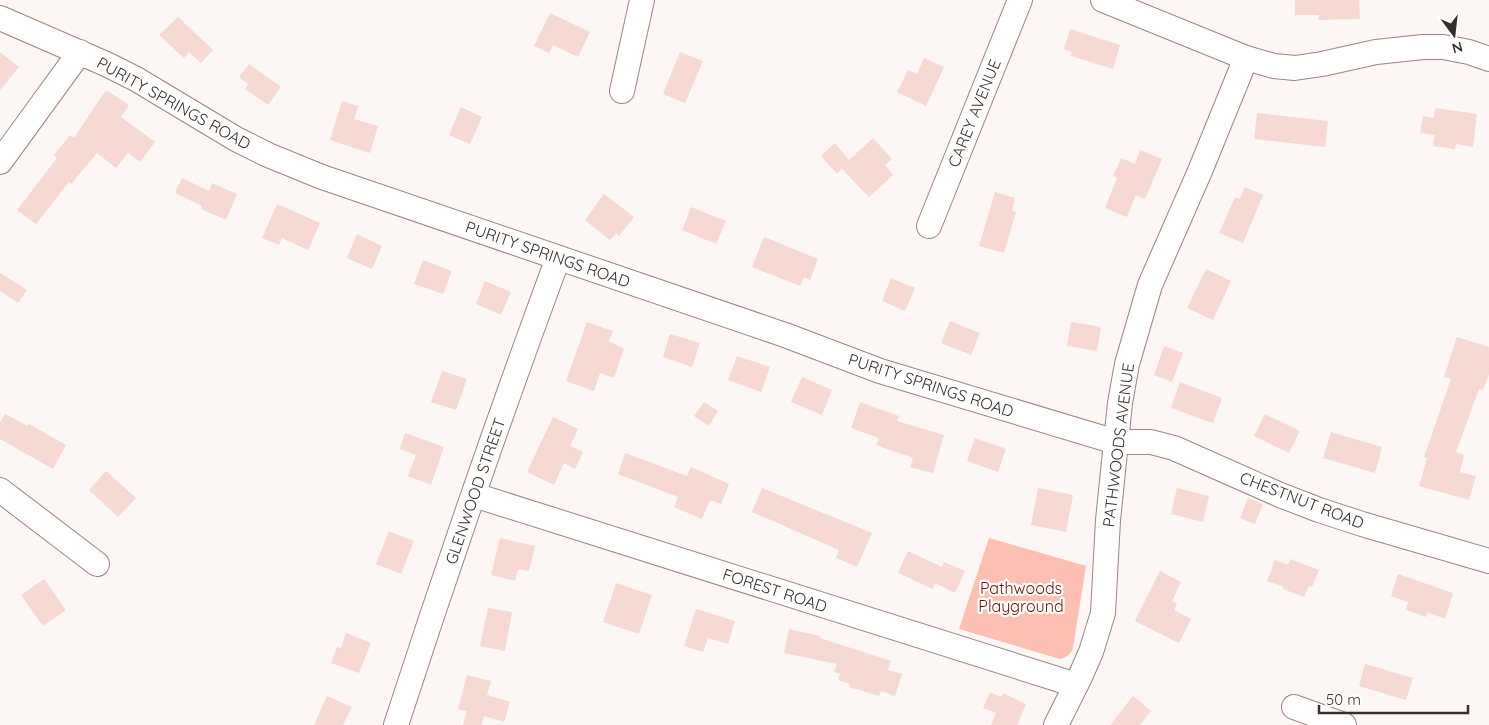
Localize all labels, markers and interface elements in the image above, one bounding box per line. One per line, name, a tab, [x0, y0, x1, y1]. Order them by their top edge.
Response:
north arrow	[1429, 10, 1479, 60]
text: N	[1450, 38, 1465, 58]
street label: PURITY SPRINGS ROAD	[94, 52, 254, 154]
street label: CAREY AVENUE	[943, 56, 1005, 170]
street label: PURITY SPRINGS ROAD	[463, 216, 633, 292]
street label: PURITY SPRINGS ROAD	[846, 349, 1016, 421]
street label: PATHWOODS AVENUE	[1098, 362, 1138, 528]
street label: GLENWOOD STREET	[441, 415, 510, 567]
street label: CHESTNUT ROAD	[1237, 467, 1367, 533]
street label: FOREST ROAD	[720, 564, 830, 616]
park label: Pathwoods Playground	[978, 578, 1064, 616]
scale bar	[1319, 682, 1468, 714]
text: 50 m	[1326, 690, 1361, 709]

